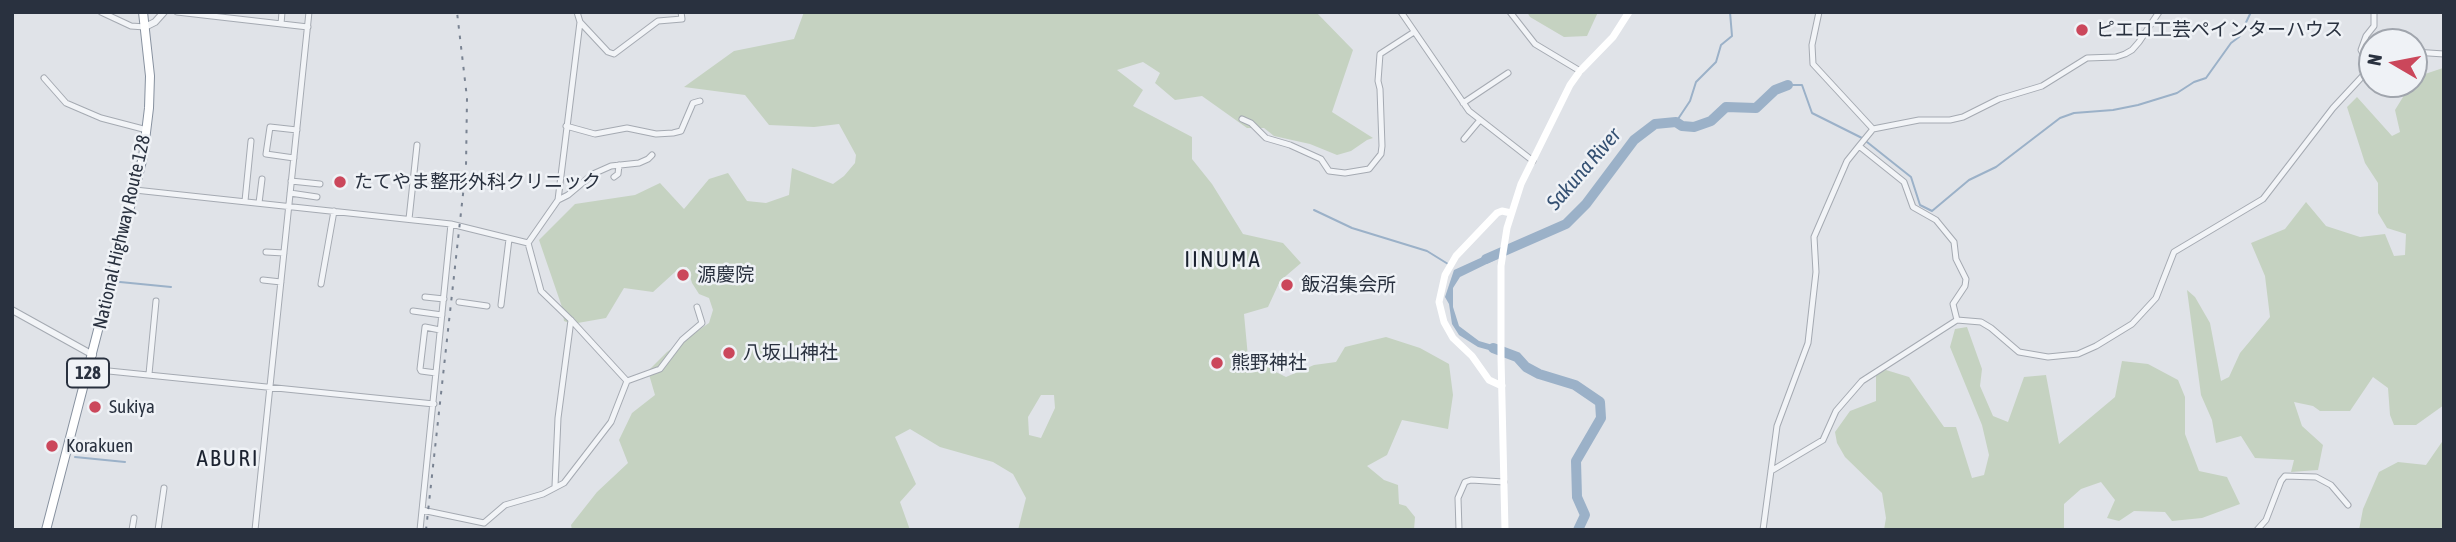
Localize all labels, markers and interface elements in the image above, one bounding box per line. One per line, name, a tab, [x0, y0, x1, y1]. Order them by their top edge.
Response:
place label: ピエロ工芸ペインターハウス	[2096, 19, 2343, 41]
marker: ピエロ工芸ペインターハウス	[2074, 22, 2090, 38]
north arrow	[2358, 28, 2428, 98]
text: N	[2362, 52, 2386, 67]
water label: Sakuna River	[1542, 123, 1626, 215]
street label: National Highway Route 128	[89, 133, 155, 331]
place label: たてやま整形外科クリニック	[354, 171, 601, 193]
marker: たてやま整形外科クリニック	[332, 174, 348, 190]
district label: IINUMA	[1185, 246, 1261, 274]
place label: 源慶院	[697, 264, 754, 286]
marker: 源慶院	[675, 267, 691, 283]
place label: 飯沼集会所	[1301, 274, 1396, 296]
marker: 飯沼集会所	[1279, 277, 1295, 293]
place label: 八坂山神社	[743, 342, 838, 364]
marker: 八坂山神社	[721, 345, 737, 361]
place label: 熊野神社	[1231, 352, 1307, 374]
marker: 熊野神社	[1209, 355, 1225, 371]
road number: 128	[67, 358, 109, 388]
place label: Sukiya	[109, 396, 155, 418]
marker: Sukiya	[87, 399, 103, 415]
place label: Korakuen	[66, 435, 133, 457]
marker: Korakuen	[44, 438, 60, 454]
district label: ABURI	[197, 445, 259, 473]

